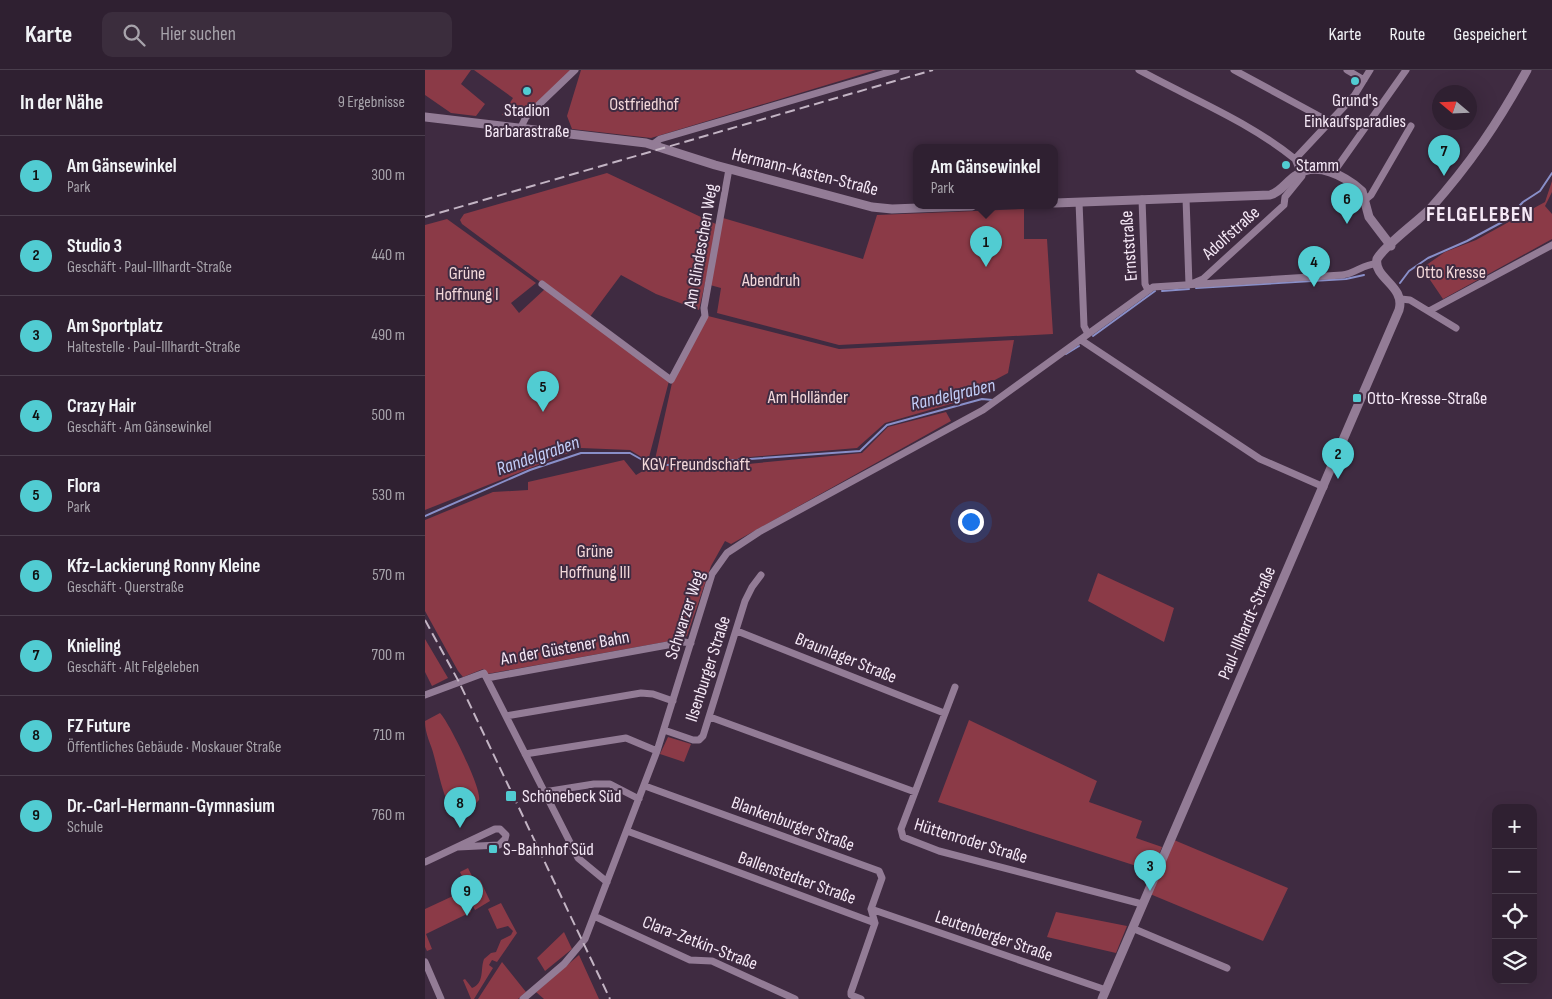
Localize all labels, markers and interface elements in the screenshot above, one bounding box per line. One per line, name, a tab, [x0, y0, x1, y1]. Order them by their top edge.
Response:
search box	[102, 12, 452, 57]
text: Karte	[25, 20, 72, 49]
icon: search	[120, 21, 148, 49]
text: Hier suchen	[160, 23, 236, 46]
text: Karte	[1329, 24, 1362, 45]
text: Route	[1390, 24, 1425, 45]
text: Gespeichert	[1453, 24, 1527, 45]
marker: Grund's Einkaufsparadies	[1349, 75, 1361, 87]
marker: Stadion Barbarastraße	[521, 85, 533, 97]
north arrow	[1432, 85, 1477, 130]
text: In der Nähe	[20, 90, 103, 115]
place label: Grund's Einkaufsparadies	[1304, 90, 1406, 132]
text: 9 Ergebnisse	[338, 93, 405, 112]
park label: Ostfriedhof	[609, 94, 680, 115]
place label: Stadion Barbarastraße	[485, 100, 569, 142]
pin: 7	[1428, 135, 1460, 176]
street label: Hermann-Kasten-Straße	[730, 144, 880, 200]
popup	[913, 144, 1058, 209]
text: Am Gänsewinkel	[67, 155, 177, 178]
place label: Stamm	[1296, 155, 1339, 176]
text: Am Gänsewinkel	[931, 156, 1040, 179]
marker: Stamm	[1280, 159, 1292, 171]
text: 1	[33, 166, 39, 185]
text: 300 m	[371, 166, 405, 185]
text: Park	[67, 178, 90, 197]
text: Park	[931, 179, 954, 198]
street label: Am Glindeschen Weg	[680, 182, 722, 311]
pin: 6	[1331, 183, 1363, 224]
district label: FELGELEBEN	[1426, 201, 1534, 228]
street label: Adolfstraße	[1197, 202, 1264, 265]
street label: Ernststraße	[1116, 210, 1142, 282]
pin: 1	[970, 226, 1002, 267]
text: Studio 3	[67, 235, 122, 258]
text: 2	[32, 246, 40, 265]
text: 440 m	[372, 246, 405, 265]
pin: 4	[1298, 246, 1330, 287]
text: Geschäft · Paul-Illhardt-Straße	[67, 258, 232, 277]
park label: Otto Kresse	[1416, 262, 1486, 283]
park label: Grüne Hoffnung I	[435, 263, 499, 305]
park label: Abendruh	[741, 270, 800, 291]
text: Am Sportplatz	[67, 315, 163, 338]
text: 3	[32, 326, 40, 345]
text: 490 m	[371, 326, 405, 345]
text: Haltestelle · Paul-Illhardt-Straße	[67, 338, 241, 357]
pin: 5	[527, 371, 559, 412]
water label: Randelgraben	[908, 374, 998, 416]
park label: Am Holländer	[767, 387, 848, 408]
place label: Otto-Kresse-Straße	[1367, 388, 1487, 409]
marker: Otto-Kresse-Straße	[1351, 392, 1363, 404]
text: Crazy Hair	[67, 395, 136, 418]
text: 4	[32, 406, 40, 425]
text: 500 m	[371, 406, 405, 425]
text: Geschäft · Am Gänsewinkel	[67, 418, 211, 437]
water label: Randelgraben	[494, 431, 583, 481]
pin: 2	[1322, 438, 1354, 479]
park label: KGV Freundschaft	[642, 454, 751, 475]
text: Flora	[67, 475, 100, 498]
text: 5	[32, 486, 40, 505]
text: 530 m	[372, 486, 405, 505]
text: Park	[67, 498, 90, 517]
your location	[958, 509, 984, 535]
park label: Grüne Hoffnung III	[560, 541, 630, 583]
text: Kfz-Lackierung Ronny Kleine	[67, 555, 260, 578]
street label: Paul-Illhardt-Straße	[1214, 563, 1280, 683]
text: 6	[32, 566, 40, 585]
text: 570 m	[372, 566, 405, 585]
street label: Schwarzer Weg	[661, 568, 709, 662]
text: Geschäft · Querstraße	[67, 578, 184, 597]
street label: Ilsenburger Straße	[681, 613, 735, 725]
street label: An der Güstener Bahn	[498, 626, 631, 670]
street label: Braunlager Straße	[792, 628, 900, 688]
text: Knieling	[67, 635, 121, 658]
text: 7	[33, 646, 39, 665]
text: 700 m	[372, 646, 405, 665]
text: Geschäft · Alt Felgeleben	[67, 658, 199, 677]
text: FZ Future	[67, 715, 131, 738]
text: 8	[32, 726, 40, 745]
text: 710 m	[373, 726, 405, 745]
text: Öffentliches Gebäude · Moskauer Straße	[67, 738, 281, 757]
place label: Schönebeck Süd	[522, 786, 621, 807]
pin: 8	[444, 787, 476, 828]
marker: Schönebeck Süd	[504, 789, 518, 803]
street label: Blankenburger Straße	[729, 792, 857, 856]
text: Dr.-Carl-Hermann-Gymnasium	[67, 795, 275, 818]
map controls	[1492, 804, 1537, 984]
button: +	[1492, 804, 1537, 849]
text: 9	[32, 806, 40, 825]
text: 760 m	[372, 806, 405, 825]
street label: Hüttenroder Straße	[912, 814, 1030, 868]
text: Schule	[67, 818, 103, 837]
place label: S-Bahnhof Süd	[503, 839, 594, 860]
marker: S-Bahnhof Süd	[487, 843, 499, 855]
street label: Ballenstedter Straße	[735, 847, 859, 909]
button: −	[1492, 849, 1537, 894]
pin: 3	[1134, 850, 1166, 891]
pin: 9	[451, 875, 483, 916]
button: locate	[1492, 894, 1537, 939]
street label: Leutenberger Straße	[932, 906, 1056, 966]
street label: Clara-Zetkin-Straße	[639, 911, 761, 975]
button: layers	[1492, 939, 1537, 984]

